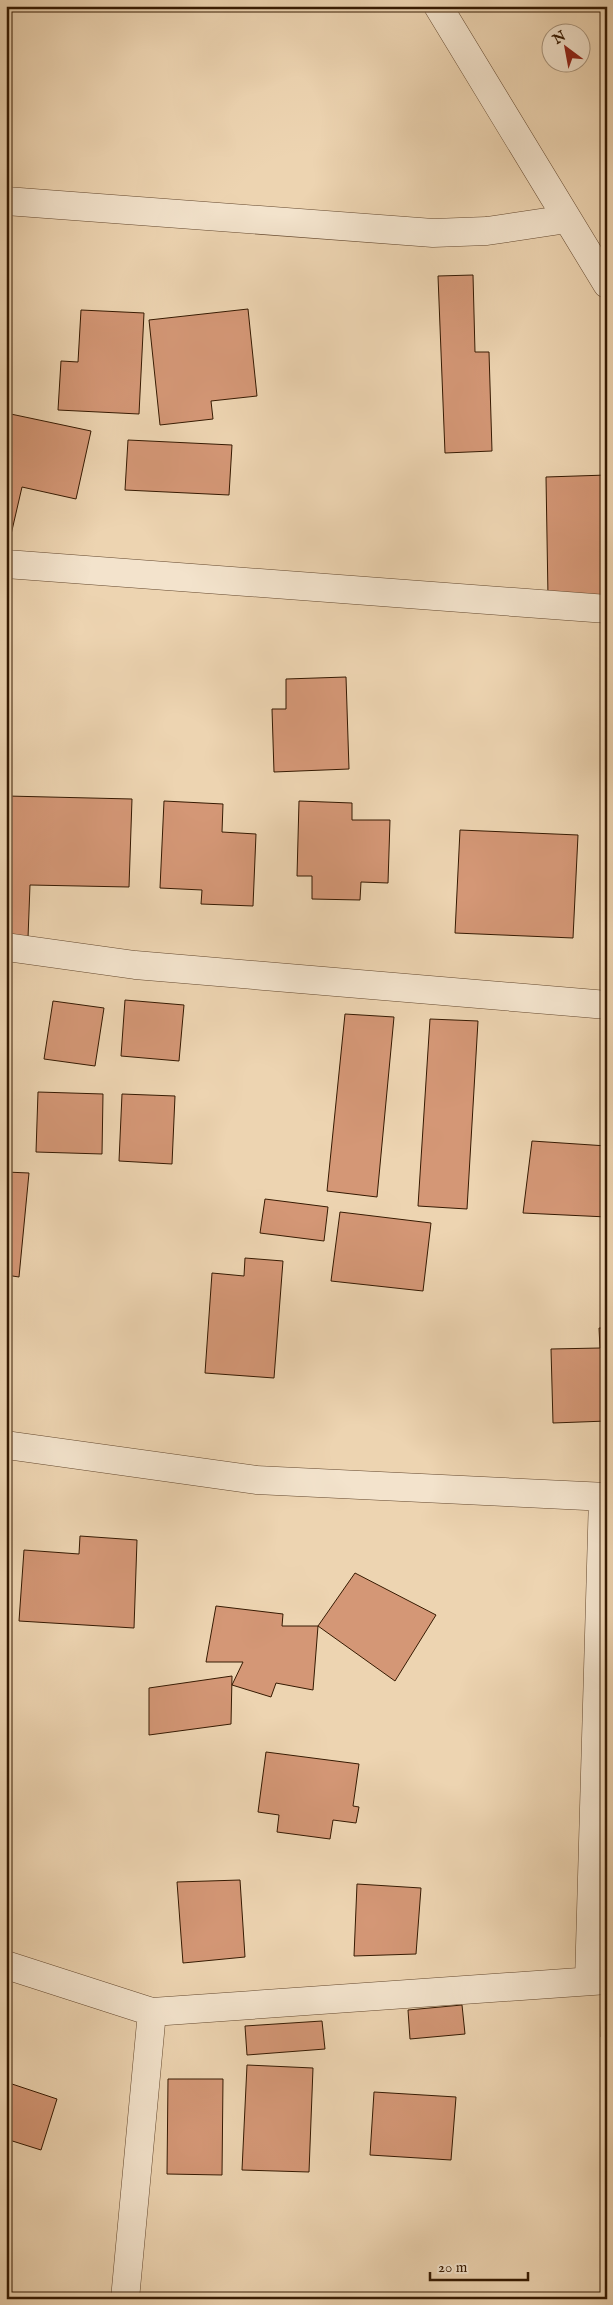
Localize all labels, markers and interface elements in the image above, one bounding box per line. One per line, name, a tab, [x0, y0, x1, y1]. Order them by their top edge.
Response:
north arrow	[540, 22, 590, 72]
text: N	[549, 27, 570, 49]
scale bar	[430, 2250, 528, 2282]
text: 20 m	[438, 2258, 468, 2277]

